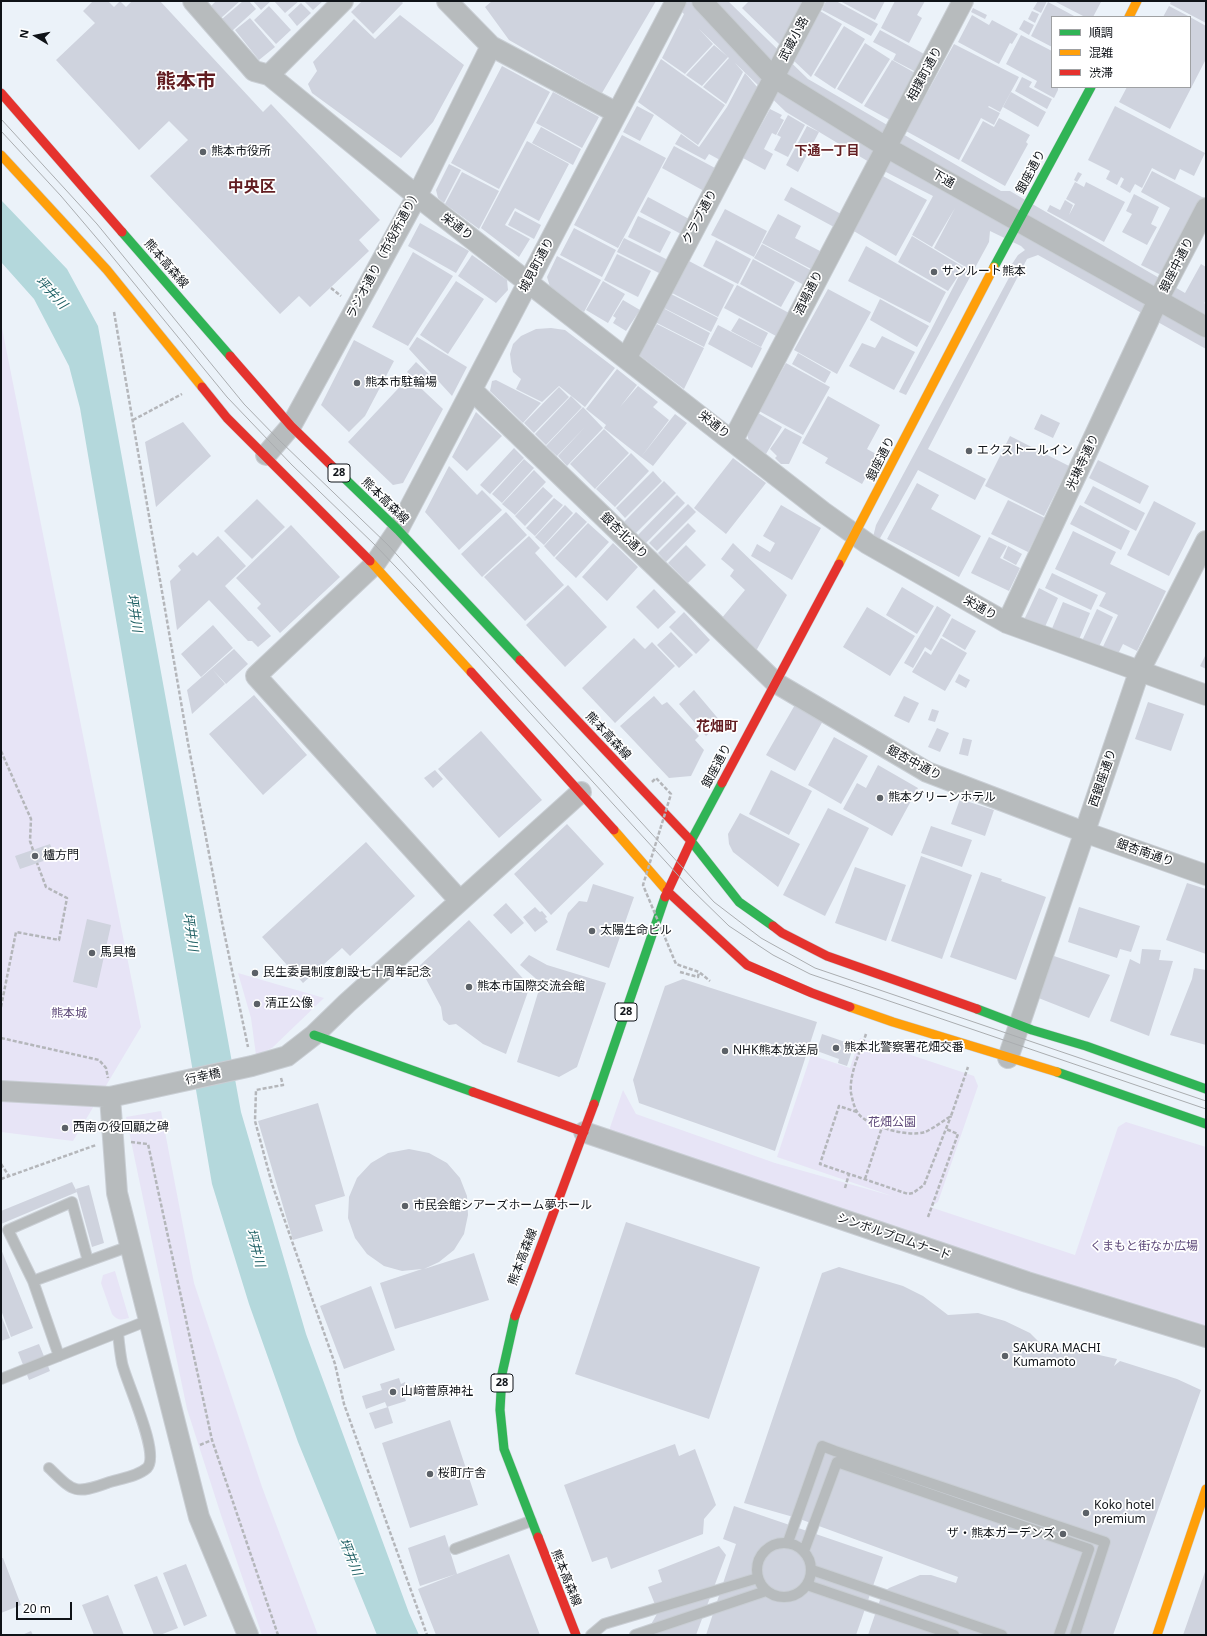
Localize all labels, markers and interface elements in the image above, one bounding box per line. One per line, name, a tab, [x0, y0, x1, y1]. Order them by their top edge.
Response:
street label: 武蔵小路	[776, 14, 812, 64]
north arrow	[16, 16, 56, 56]
legend	[1051, 16, 1191, 88]
text: 順調	[1089, 24, 1113, 41]
text: N	[16, 28, 32, 40]
street label: 相撲町通り	[905, 44, 945, 104]
text: 混雑	[1089, 44, 1113, 61]
text: 渋滞	[1089, 64, 1113, 81]
district label: 熊本市	[156, 70, 216, 94]
district label: 下通一丁目	[795, 143, 859, 159]
place label: 熊本市役所	[211, 145, 271, 159]
marker: 熊本市役所	[198, 147, 208, 157]
street label: 銀座通り	[1013, 147, 1049, 197]
street label: 下通	[929, 167, 957, 191]
district label: 中央区	[228, 177, 276, 197]
street label: ラジオ通り（市役所通り）	[344, 187, 424, 321]
street label: クラブ通り	[680, 187, 720, 247]
street label: 栄通り	[438, 210, 476, 244]
street label: 城見町通り	[517, 235, 557, 295]
street label: 銀座中通り	[1157, 235, 1197, 295]
street label: 熊本高森線	[141, 237, 191, 291]
place label: サンルート熊本	[942, 265, 1026, 279]
marker: サンルート熊本	[929, 267, 939, 277]
street label: 酒場通り	[792, 268, 826, 318]
water label: 坪井川	[32, 273, 70, 313]
place label: 熊本市駐輪場	[365, 376, 437, 390]
marker: 熊本市駐輪場	[352, 378, 362, 388]
street label: 栄通り	[695, 408, 733, 442]
street label: 光琳寺通り	[1064, 432, 1102, 492]
street label: 銀座通り	[864, 434, 898, 484]
place label: エクストールイン	[977, 444, 1073, 458]
marker: エクストールイン	[964, 446, 974, 456]
road number: 28	[328, 464, 350, 482]
street label: 熊本高森線	[358, 475, 412, 527]
street label: 銀杏北通り	[597, 510, 651, 562]
water label: 坪井川	[123, 593, 145, 633]
street label: 栄通り	[961, 593, 999, 623]
street label: 熊本高森線	[582, 709, 634, 763]
district label: 花畑町	[696, 719, 738, 735]
street label: 銀座通り	[699, 741, 735, 791]
street label: 銀杏中通り	[884, 743, 944, 783]
street label: 西銀座通り	[1086, 747, 1120, 809]
place label: 熊本グリーンホテル	[888, 791, 996, 805]
marker: 熊本グリーンホテル	[875, 793, 885, 803]
street label: 銀杏南通り	[1114, 836, 1176, 870]
place label: 櫨方門	[43, 849, 79, 863]
marker: 櫨方門	[30, 851, 40, 861]
water label: 坪井川	[180, 912, 200, 952]
place label: 太陽生命ビル	[600, 924, 672, 938]
marker: 太陽生命ビル	[587, 926, 597, 936]
place label: 馬具櫓	[100, 946, 136, 960]
marker: 馬具櫓	[87, 948, 97, 958]
place label: 民生委員制度創設七十周年記念	[263, 966, 431, 980]
marker: 民生委員制度創設七十周年記念	[250, 968, 260, 978]
place label: 熊本市国際交流会館	[477, 980, 585, 994]
marker: 熊本市国際交流会館	[464, 982, 474, 992]
place label: 清正公像	[265, 997, 313, 1011]
marker: 清正公像	[252, 999, 262, 1009]
road number: 28	[615, 1003, 637, 1021]
park label: 熊本城	[51, 1007, 87, 1021]
place label: 熊本北警察署花畑交番	[844, 1041, 964, 1055]
marker: 熊本北警察署花畑交番	[831, 1043, 841, 1053]
place label: NHK熊本放送局	[733, 1044, 818, 1058]
marker: NHK熊本放送局	[720, 1046, 730, 1056]
street label: 行幸橋	[184, 1066, 222, 1088]
park label: 花畑公園	[868, 1116, 916, 1130]
place label: 西南の役回顧之碑	[73, 1121, 169, 1135]
marker: 西南の役回顧之碑	[60, 1123, 70, 1133]
place label: 市民会館シアーズホーム夢ホール	[413, 1199, 592, 1213]
marker: 市民会館シアーズホーム夢ホール	[400, 1201, 410, 1211]
street label: シンボルプロムナード	[835, 1211, 953, 1263]
street label: 熊本高森線	[506, 1226, 540, 1288]
water label: 坪井川	[242, 1227, 268, 1269]
park label: くまもと街なか広場	[1090, 1240, 1198, 1254]
place label: SAKURA MACHI Kumamoto	[1013, 1342, 1101, 1370]
marker: SAKURA MACHI Kumamoto	[1000, 1351, 1010, 1361]
road number: 28	[491, 1374, 513, 1392]
place label: 山﨑菅原神社	[401, 1385, 473, 1399]
marker: 山﨑菅原神社	[388, 1387, 398, 1397]
place label: 桜町庁舎	[438, 1467, 486, 1481]
marker: 桜町庁舎	[425, 1469, 435, 1479]
place label: Koko hotel premium	[1094, 1499, 1154, 1527]
marker: Koko hotel premium	[1081, 1508, 1091, 1518]
place label: ザ・熊本ガーデンズ	[947, 1527, 1055, 1541]
marker: ザ・熊本ガーデンズ	[1058, 1529, 1068, 1539]
water label: 坪井川	[335, 1536, 365, 1578]
street label: 熊本高森線	[548, 1547, 584, 1609]
scale bar	[18, 1594, 74, 1620]
text: 20 m	[23, 1600, 51, 1617]

